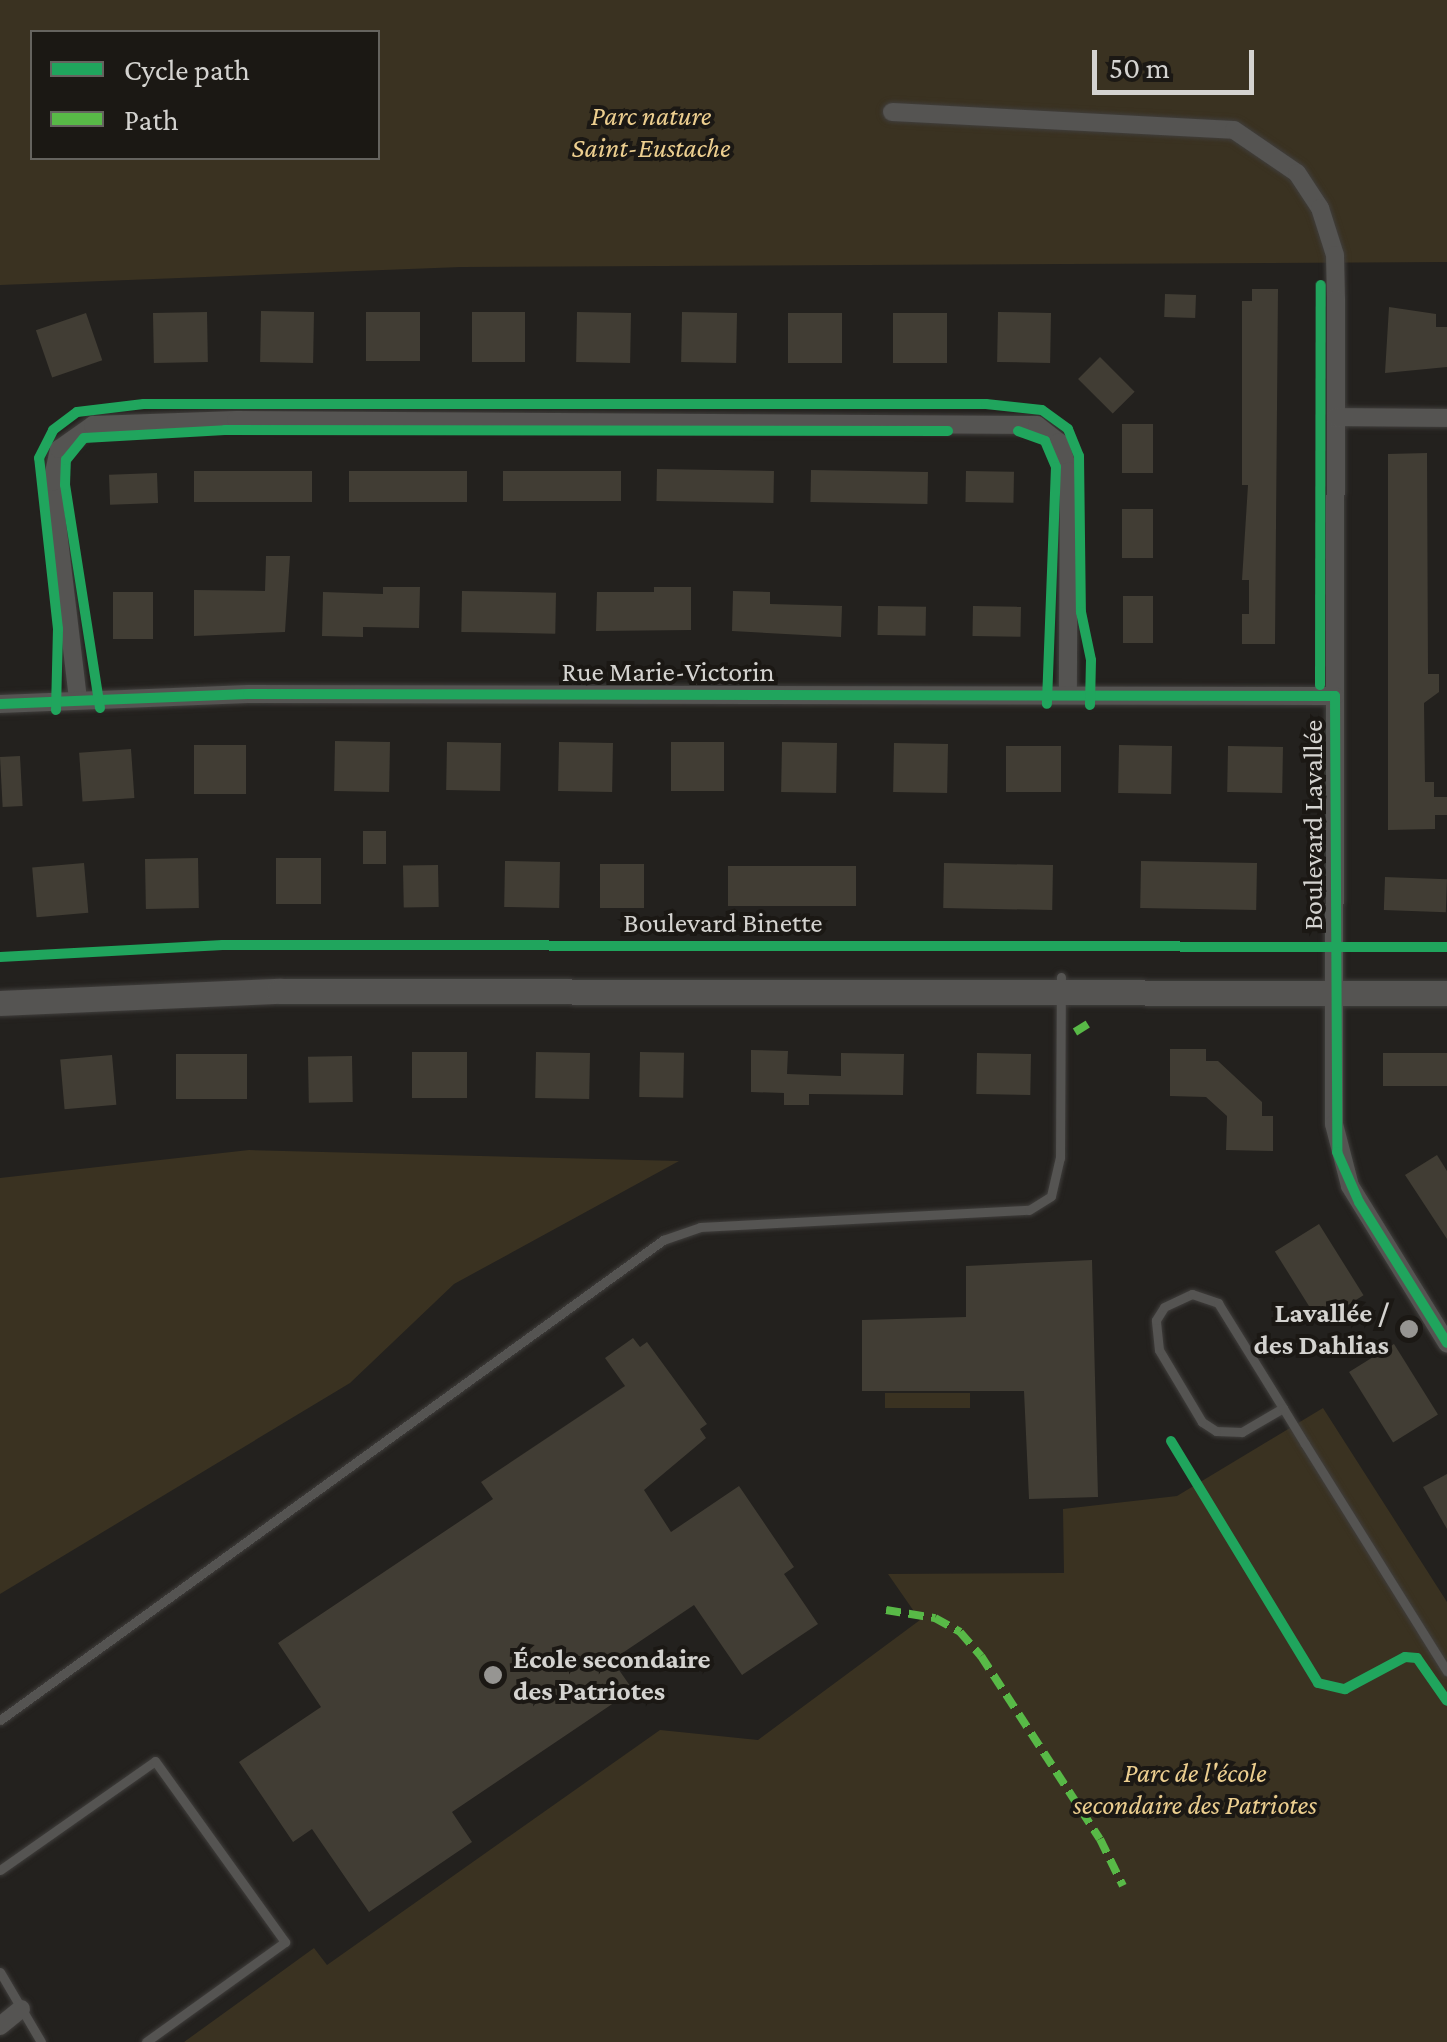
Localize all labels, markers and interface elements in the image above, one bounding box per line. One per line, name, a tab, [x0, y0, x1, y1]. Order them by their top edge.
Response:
legend	[30, 30, 380, 160]
scale bar	[1097, 30, 1260, 92]
text: 50 m	[1109, 51, 1170, 84]
text: Cycle path	[124, 53, 250, 86]
park label: Parc nature Saint-Eustache	[571, 99, 731, 165]
text: Path	[124, 103, 179, 136]
street label: Rue Marie-Victorin	[561, 655, 775, 689]
street label: Boulevard Lavallée	[1296, 720, 1330, 930]
street label: Boulevard Binette	[623, 906, 823, 940]
place label: Lavallée / des Dahlias	[1254, 1296, 1389, 1362]
marker: Lavallée / des Dahlias	[1398, 1318, 1420, 1340]
place label: École secondaire des Patriotes	[513, 1642, 711, 1708]
marker: École secondaire des Patriotes	[482, 1664, 504, 1686]
park label: Parc de l'école secondaire des Patriotes	[1073, 1756, 1317, 1822]

